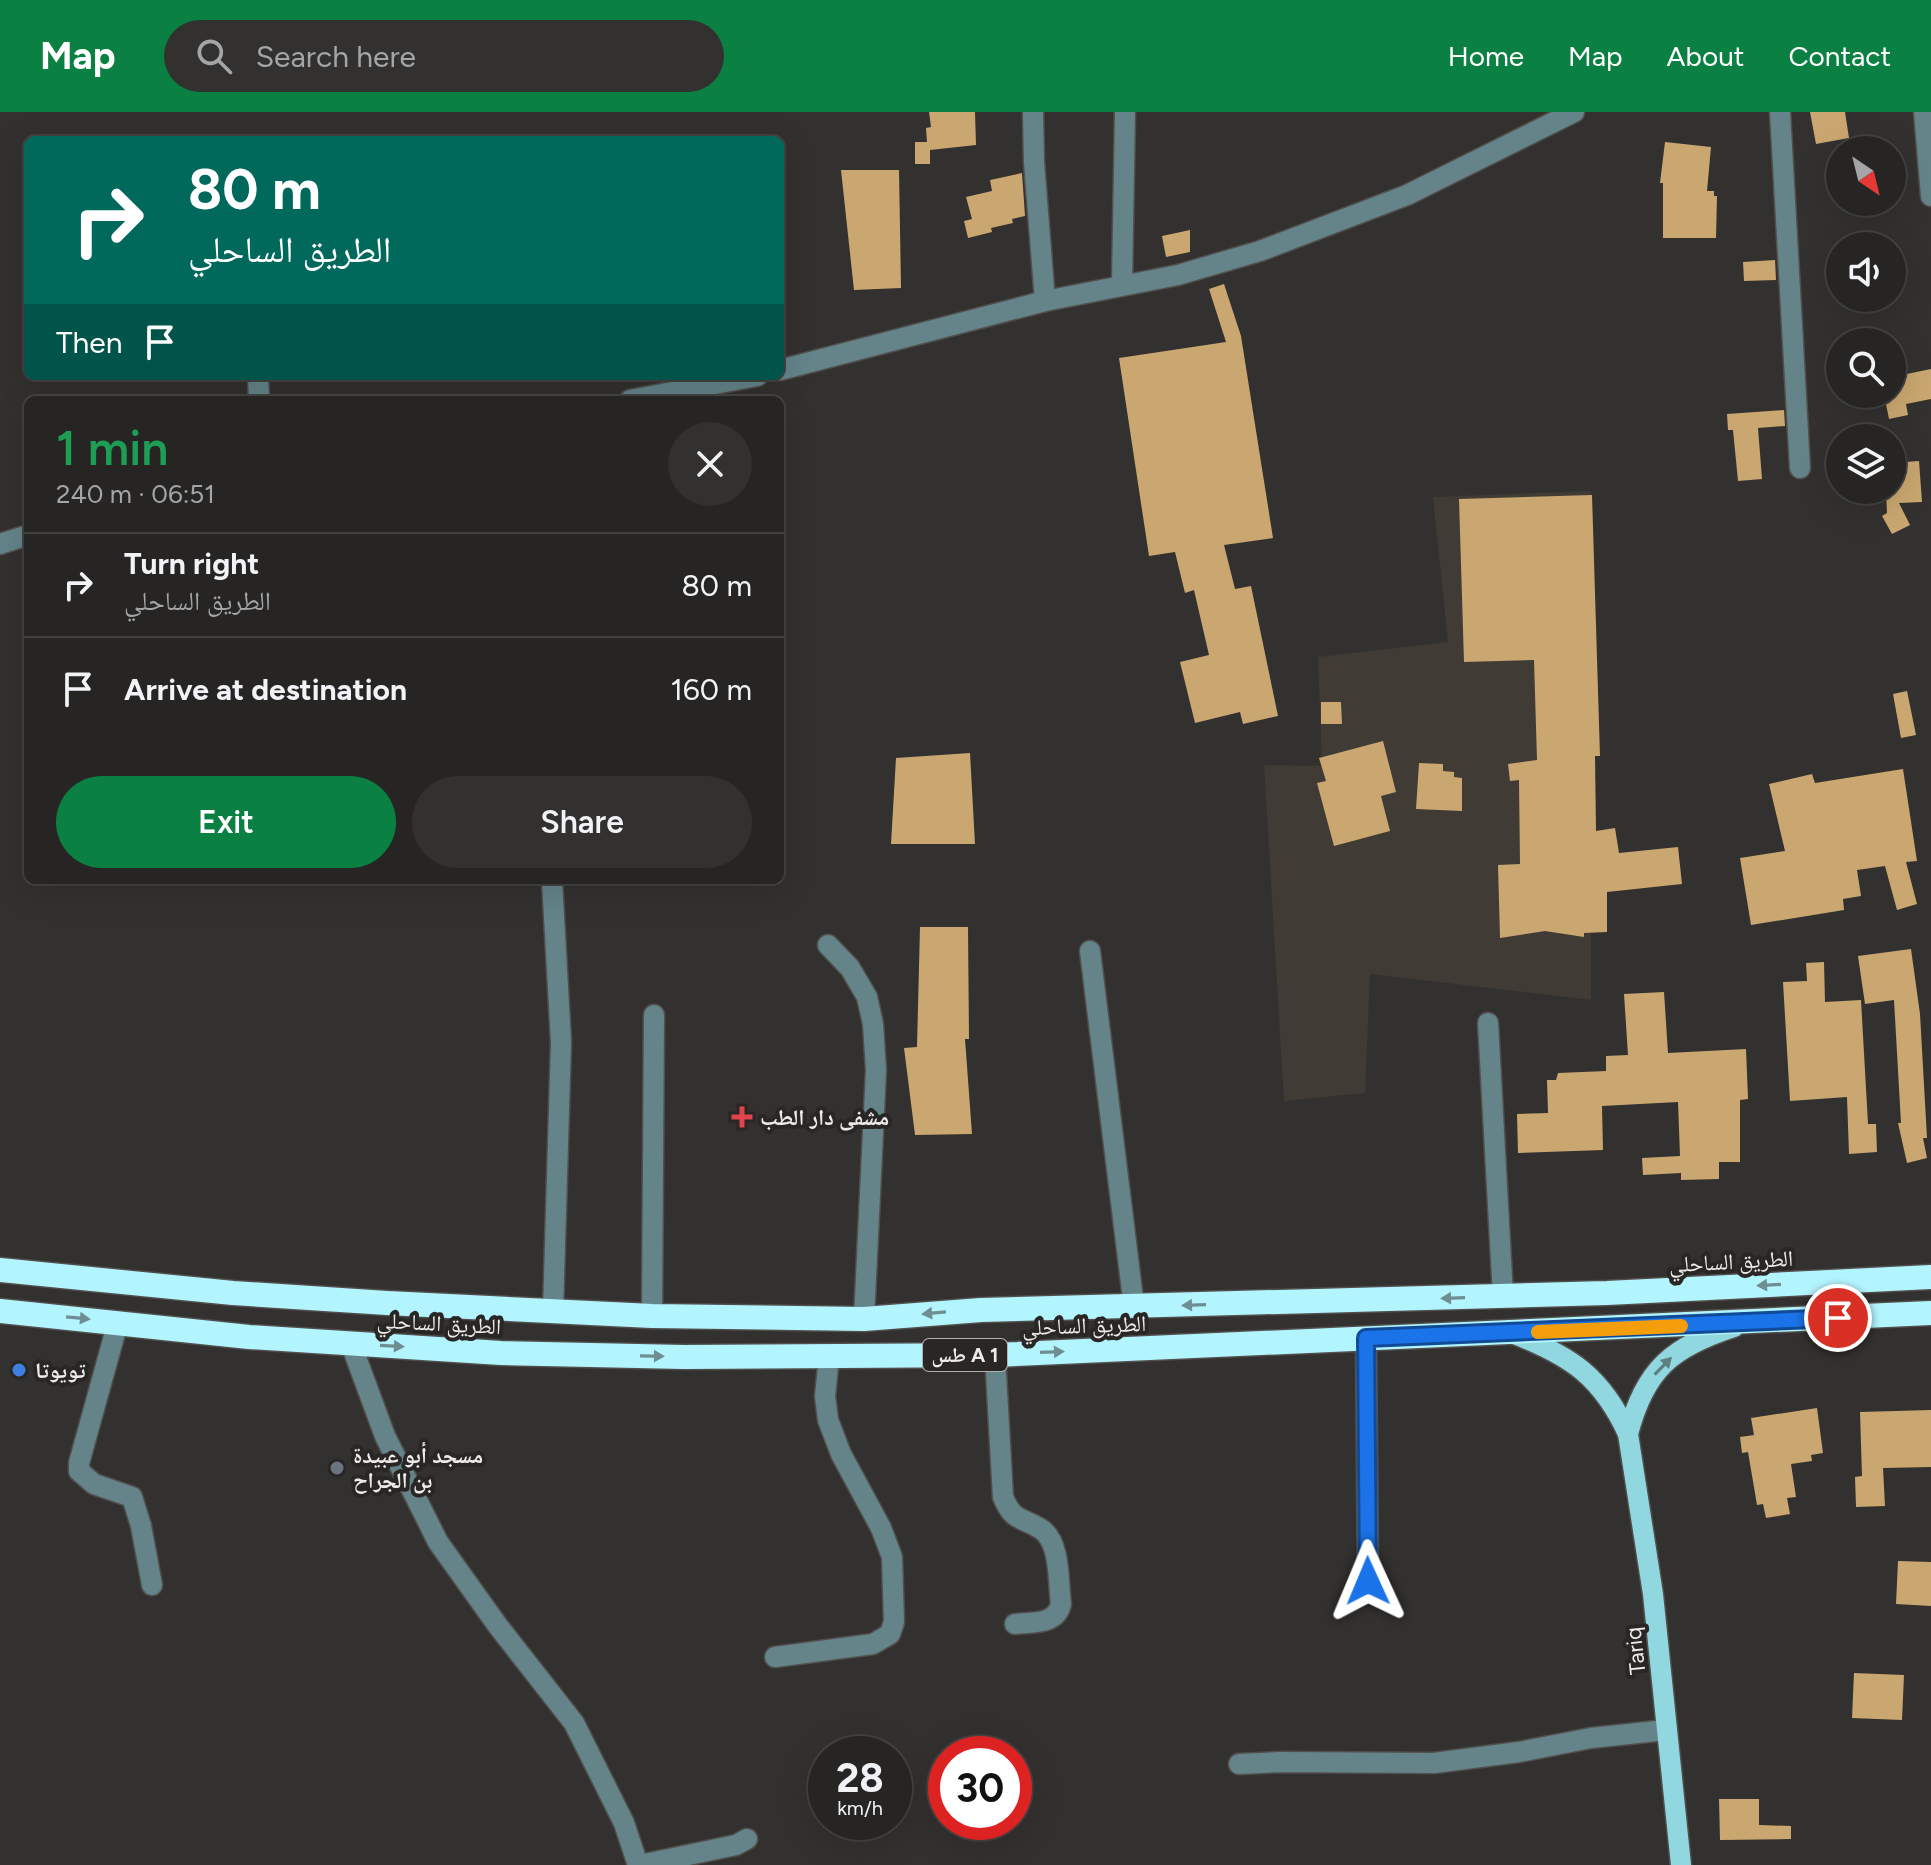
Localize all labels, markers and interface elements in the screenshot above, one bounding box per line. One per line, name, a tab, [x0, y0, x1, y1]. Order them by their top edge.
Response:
search box	[164, 20, 724, 92]
text: Map	[40, 33, 116, 79]
icon: search	[192, 34, 236, 78]
text: Search here	[256, 38, 416, 75]
text: Home	[1448, 39, 1524, 73]
text: Map	[1568, 39, 1623, 73]
text: About	[1667, 39, 1744, 73]
text: Contact	[1788, 39, 1891, 73]
north arrow	[1826, 136, 1906, 216]
map controls	[1826, 136, 1906, 504]
text: 80 m	[188, 156, 321, 223]
icon: right	[56, 168, 160, 272]
text: الطريق الساحلي	[188, 228, 391, 271]
button: sound	[1826, 232, 1906, 312]
icon: arrive	[138, 320, 182, 364]
text: Then	[56, 324, 122, 361]
button: search	[1826, 328, 1906, 408]
text: 1 min	[56, 419, 168, 477]
button: close	[668, 422, 752, 506]
button: layers	[1826, 424, 1906, 504]
text: 240 m · 06:51	[56, 478, 215, 510]
text: Turn right	[124, 545, 259, 582]
icon: right	[56, 563, 100, 607]
text: 80 m	[681, 567, 752, 604]
text: الطريق الساحلي	[124, 585, 271, 617]
icon: arrive	[56, 667, 100, 711]
text: Arrive at destination	[124, 671, 407, 708]
text: 160 m	[670, 671, 752, 708]
button: Exit	[56, 776, 396, 868]
button: Share	[412, 776, 752, 868]
place label: مشفى دار الطب	[760, 1104, 889, 1131]
marker: مشفى دار الطب	[731, 1106, 753, 1128]
street label: الطريق الساحلي	[1668, 1245, 1794, 1282]
one-way arrow	[1756, 1279, 1781, 1292]
pin	[1804, 1284, 1872, 1352]
one-way arrow	[1440, 1291, 1465, 1304]
icon: arrive	[1816, 1296, 1860, 1340]
one-way arrow	[1181, 1299, 1206, 1311]
street label: الطريق الساحلي	[376, 1307, 502, 1344]
one-way arrow	[921, 1307, 946, 1320]
street label: الطريق الساحلي	[1021, 1310, 1147, 1345]
one-way arrow	[66, 1312, 91, 1325]
road number: طس A 1	[923, 1339, 1007, 1371]
one-way arrow	[380, 1340, 405, 1353]
one-way arrow	[1040, 1346, 1065, 1359]
one-way arrow	[640, 1350, 665, 1362]
place label: تويوتا	[35, 1357, 86, 1384]
one-way arrow	[1654, 1357, 1672, 1376]
marker: تويوتا	[10, 1361, 28, 1379]
place label: مسجد أبو عبيدة بن الجراح	[353, 1441, 483, 1494]
marker: مسجد أبو عبيدة بن الجراح	[328, 1459, 346, 1477]
position arrow	[1326, 1539, 1410, 1623]
street label: Tariq	[1620, 1626, 1651, 1676]
speed limit sign: 30	[928, 1736, 1032, 1840]
text: 28	[836, 1754, 884, 1802]
text: km/h	[837, 1796, 883, 1820]

